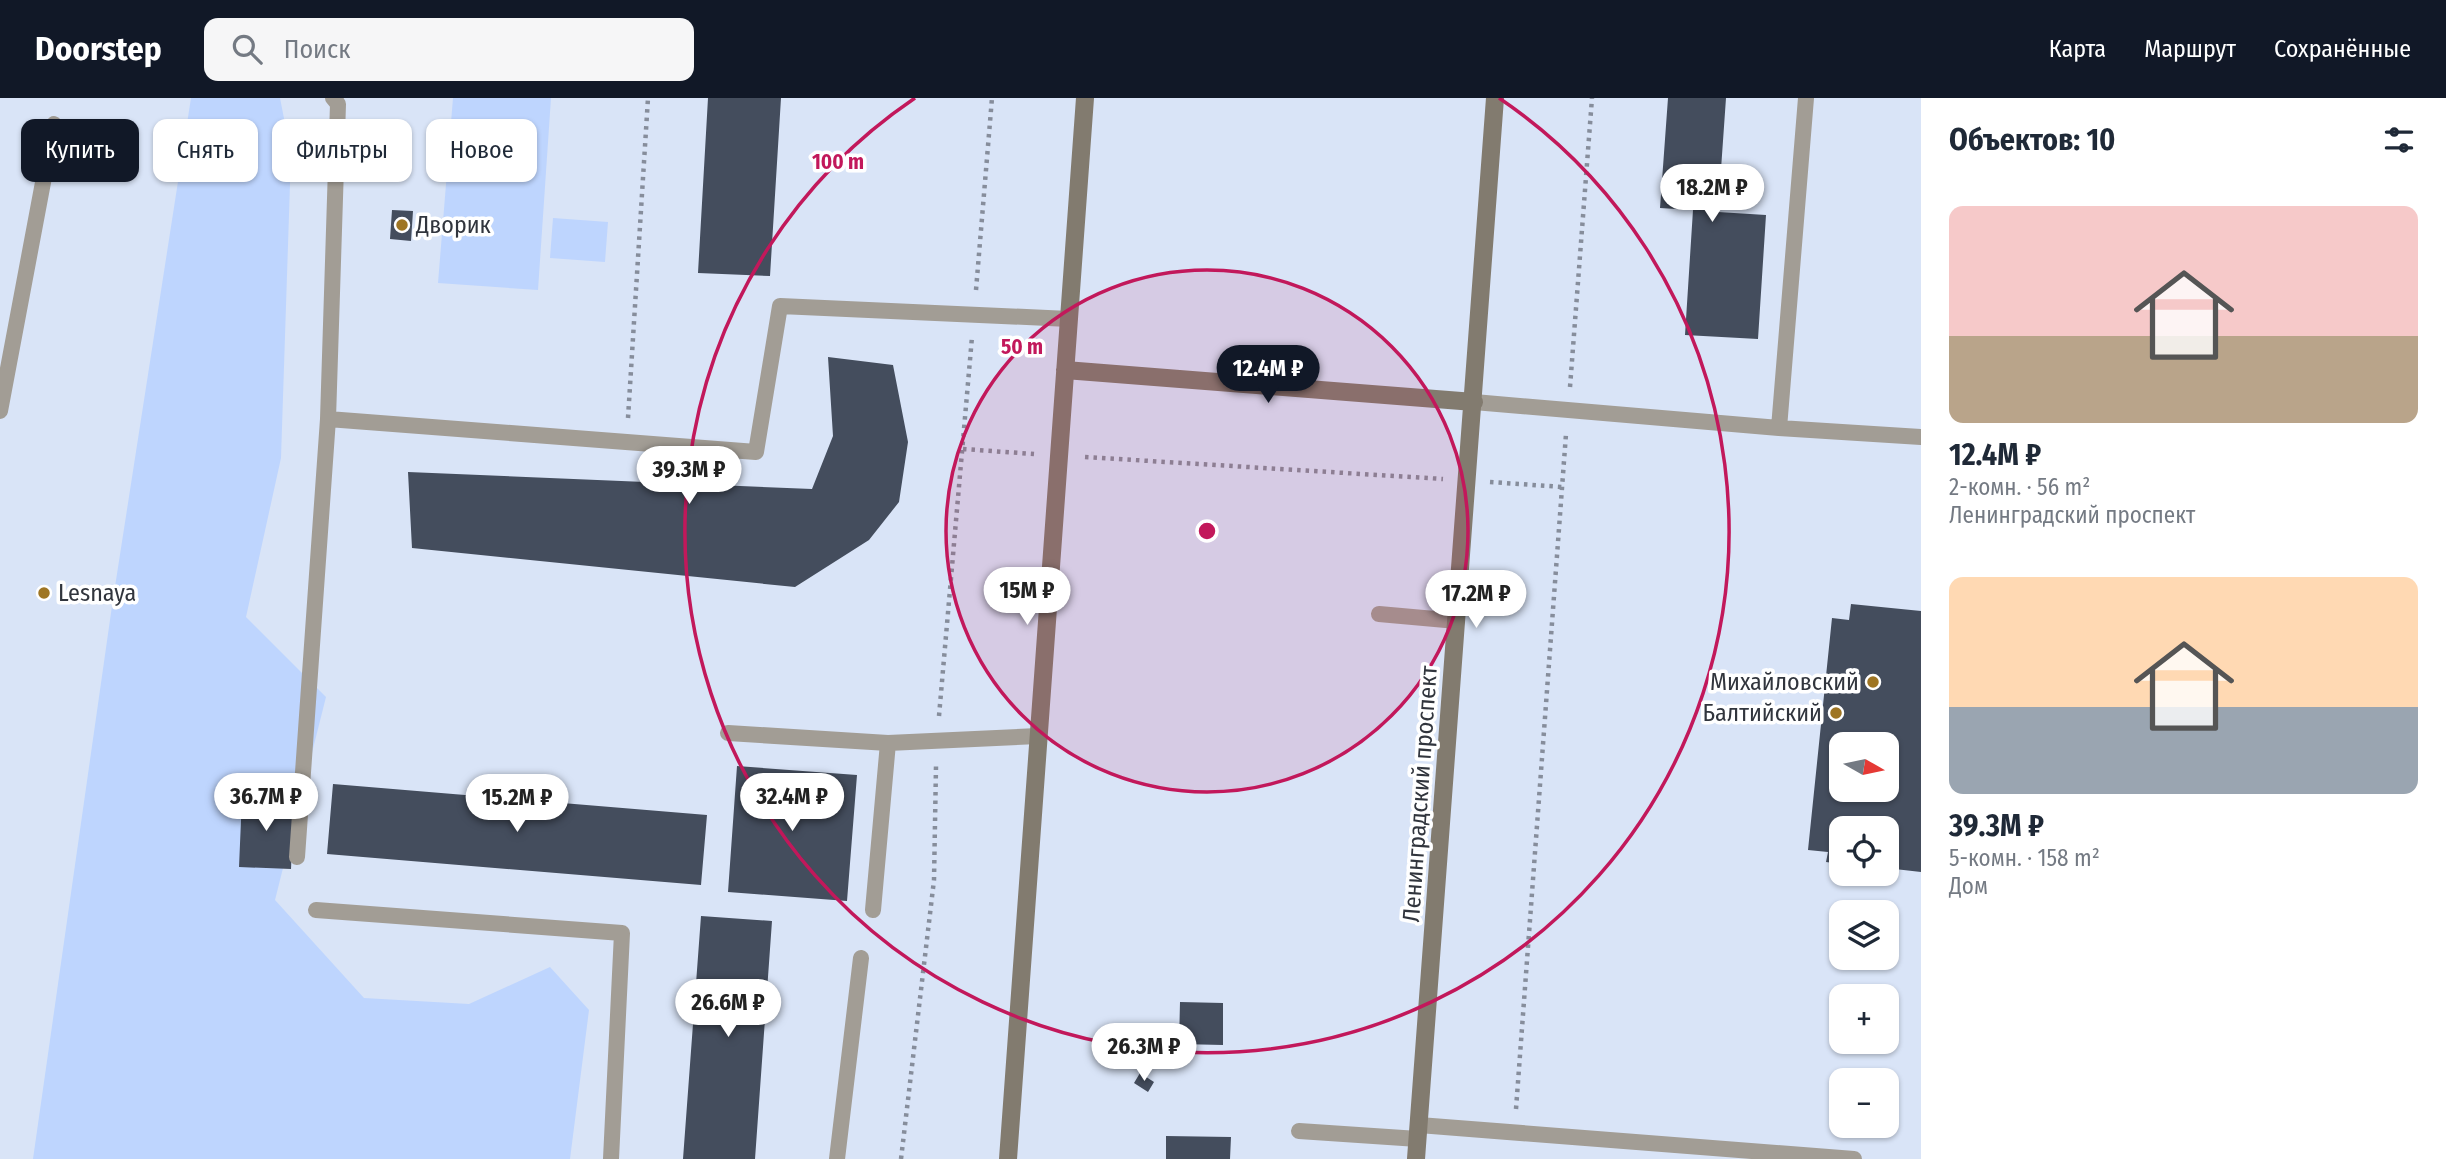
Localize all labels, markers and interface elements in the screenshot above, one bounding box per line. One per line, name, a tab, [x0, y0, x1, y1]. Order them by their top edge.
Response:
search box	[204, 18, 694, 81]
text: Doorstep	[35, 29, 162, 69]
icon: search	[228, 30, 266, 68]
text: Поиск	[284, 34, 350, 65]
text: Карта	[2049, 35, 2106, 63]
text: Маршрут	[2144, 35, 2236, 63]
text: Сохранённые	[2274, 35, 2411, 63]
chip: Купить	[21, 119, 139, 182]
chip: Снять	[153, 119, 258, 182]
chip: Фильтры	[272, 119, 412, 182]
chip: Новое	[426, 119, 537, 182]
icon: filters	[2380, 121, 2418, 159]
text: Объектов: 10	[1949, 122, 2116, 158]
text: 100 m	[812, 149, 864, 175]
pin: 18.2M ₽	[1647, 164, 1777, 224]
text: 18.2M ₽	[1676, 173, 1748, 201]
place label: Дворик	[415, 211, 492, 239]
marker: Дворик	[394, 217, 410, 233]
icon: home	[2121, 252, 2247, 378]
text: 50 m	[1001, 334, 1043, 360]
pin: 12.4M ₽	[1203, 345, 1333, 405]
text: 12.4M ₽	[1233, 354, 1303, 382]
text: 12.4M ₽	[1949, 437, 2041, 473]
pin: 39.3M ₽	[624, 446, 754, 506]
text: 39.3M ₽	[653, 455, 725, 483]
text: 2-комн. · 56 m²	[1949, 473, 2090, 501]
text: Ленинградский проспект	[1949, 501, 2195, 529]
centre of rings	[1195, 519, 1219, 543]
pin: 15M ₽	[978, 568, 1076, 627]
pin: 17.2M ₽	[1411, 570, 1541, 630]
text: 15M ₽	[1000, 576, 1054, 604]
place label: Lesnaya	[58, 579, 136, 607]
text: 17.2M ₽	[1441, 579, 1511, 607]
marker: Lesnaya	[36, 585, 52, 601]
icon: home	[2121, 623, 2247, 749]
street label: Ленинградский проспект	[1397, 665, 1443, 923]
place label: Михайловский	[1710, 668, 1859, 696]
marker: Михайловский	[1865, 674, 1881, 690]
place label: Балтийский	[1702, 699, 1822, 727]
marker: Балтийский	[1828, 705, 1844, 721]
north arrow	[1829, 732, 1899, 802]
map controls	[1829, 732, 1899, 1138]
pin: 36.7M ₽	[201, 774, 331, 833]
pin: 15.2M ₽	[452, 774, 582, 834]
pin: 32.4M ₽	[727, 774, 857, 833]
text: 36.7M ₽	[230, 782, 302, 810]
text: 32.4M ₽	[756, 782, 828, 810]
text: 15.2M ₽	[482, 783, 552, 811]
text: 39.3M ₽	[1949, 808, 2044, 844]
button: locate	[1829, 816, 1899, 886]
text: 5-комн. · 158 m²	[1949, 844, 2100, 872]
text: Дом	[1949, 872, 1988, 900]
button: layers	[1829, 900, 1899, 970]
pin: 26.6M ₽	[663, 979, 793, 1039]
button: +	[1829, 984, 1899, 1054]
text: 26.6M ₽	[691, 988, 765, 1016]
pin: 26.3M ₽	[1079, 1024, 1209, 1083]
text: 26.3M ₽	[1108, 1032, 1180, 1060]
button: −	[1829, 1068, 1899, 1138]

